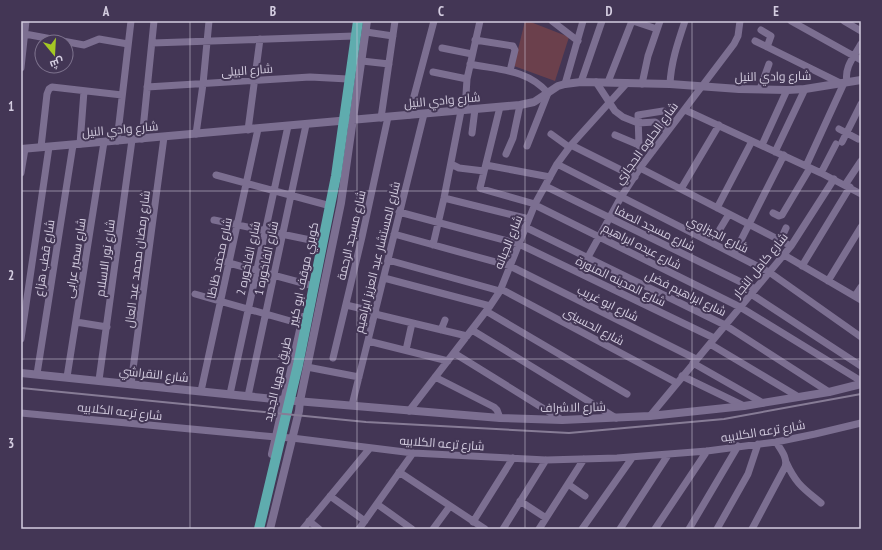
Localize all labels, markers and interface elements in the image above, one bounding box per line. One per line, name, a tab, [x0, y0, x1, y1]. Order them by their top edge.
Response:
text: A	[102, 3, 110, 20]
text: B	[270, 3, 276, 20]
text: C	[438, 3, 444, 20]
text: D	[606, 3, 613, 20]
text: E	[773, 3, 779, 20]
north arrow	[34, 34, 74, 74]
text: ش	[48, 55, 66, 72]
street label: شارع البيلى	[221, 61, 274, 80]
street label: شارع وادي النيل	[735, 68, 812, 87]
street label: شارع وادي النيل	[403, 89, 481, 114]
text: 1	[8, 98, 14, 115]
street label: شارع الحلوه الحجازي	[611, 99, 683, 189]
street label: شارع وادي النيل	[81, 118, 159, 143]
street label: شارع المستشار عبد العزيز ابراهيم	[351, 180, 404, 335]
street label: شارع رمضان محمد عبد العال	[121, 189, 154, 329]
street label: شارع مسجد الرحمة	[333, 189, 370, 282]
street label: شارع مسجد الصفا	[612, 202, 698, 255]
street label: شارع الجيزاوي	[683, 212, 751, 259]
street label: شارع الجبانه	[490, 213, 527, 272]
street label: شارع محمد ظاظا	[203, 216, 236, 300]
street label: شارع سمير عرابى	[61, 217, 90, 299]
street label: شارع نور الاسلام	[92, 218, 119, 298]
street label: شارع قطب هزاع	[31, 219, 58, 298]
street label: شارع الفاخوره 2	[233, 220, 264, 297]
street label: شارع الفاخوره 1	[251, 220, 282, 297]
street label: شارع عبده ابراهيم	[600, 220, 684, 273]
street label: كوبري موقف ابو كبير	[284, 221, 324, 329]
street label: شارع كامل النجار	[729, 229, 792, 302]
street label: شارع المدينه المنورة	[573, 253, 669, 310]
text: 2	[8, 267, 14, 284]
street label: شارع ابراهيم فضل	[643, 267, 729, 320]
street label: شارع ابو غريب	[574, 282, 641, 325]
street label: شارع الحسينى	[561, 304, 627, 349]
street label: طريق ههيا الجديد	[260, 335, 294, 423]
street label: شارع النقراشي	[118, 363, 190, 388]
street label: شارع ترعه الكلابيه	[77, 399, 163, 424]
street label: شارع الاشراف	[540, 399, 606, 416]
street label: شارع ترعه الكلابيه	[720, 417, 807, 446]
street label: شارع ترعه الكلابيه	[399, 433, 485, 454]
text: 3	[8, 435, 14, 452]

